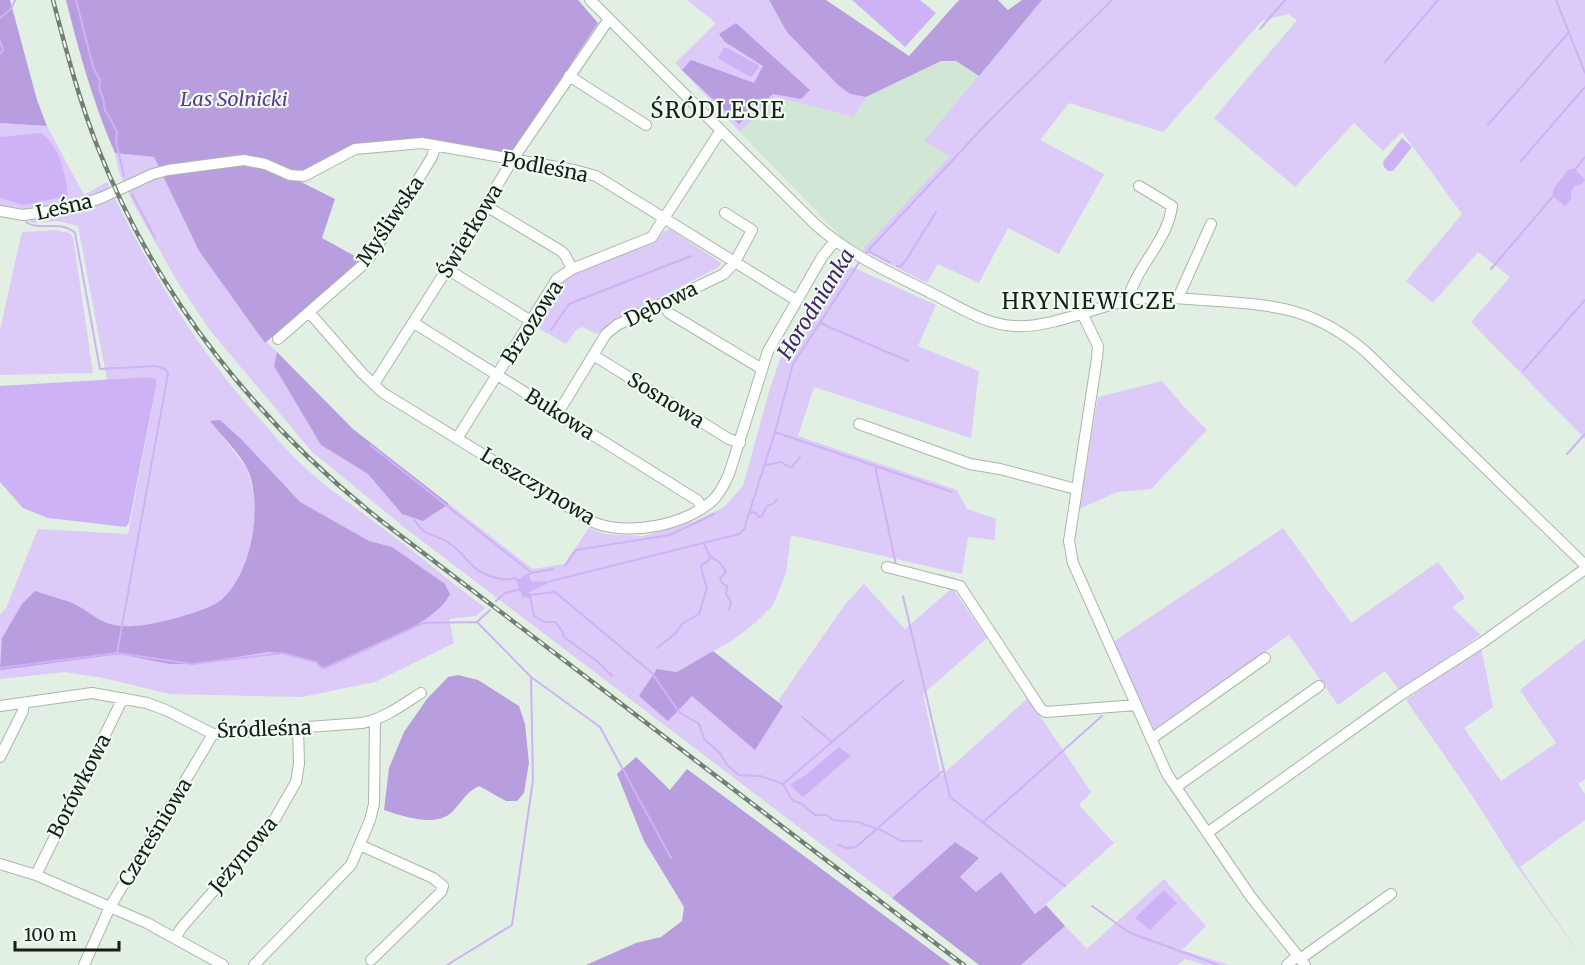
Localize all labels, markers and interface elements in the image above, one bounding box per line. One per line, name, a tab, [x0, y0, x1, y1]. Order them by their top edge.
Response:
park label: Las Solnicki	[180, 86, 288, 111]
district label: ŚRÓDLESIE	[650, 95, 786, 124]
street label: Podleśna	[500, 146, 591, 187]
street label: Myśliwska	[351, 171, 429, 270]
street label: Świerkowa	[431, 178, 508, 282]
street label: Leśna	[33, 188, 95, 225]
water label: Horodnianka	[770, 243, 860, 365]
street label: Brzozowa	[495, 275, 568, 368]
street label: Dębowa	[620, 275, 701, 332]
district label: HRYNIEWICZE	[1001, 287, 1177, 315]
street label: Sosnowa	[623, 366, 710, 433]
street label: Bukowa	[521, 383, 600, 445]
street label: Leszczynowa	[477, 442, 600, 530]
street label: Śródleśna	[216, 713, 312, 743]
street label: Borówkowa	[42, 729, 116, 842]
street label: Czereśniowa	[113, 773, 197, 890]
street label: Jeżynowa	[203, 811, 282, 899]
scale bar	[15, 914, 118, 952]
text: 100 m	[24, 923, 77, 946]

